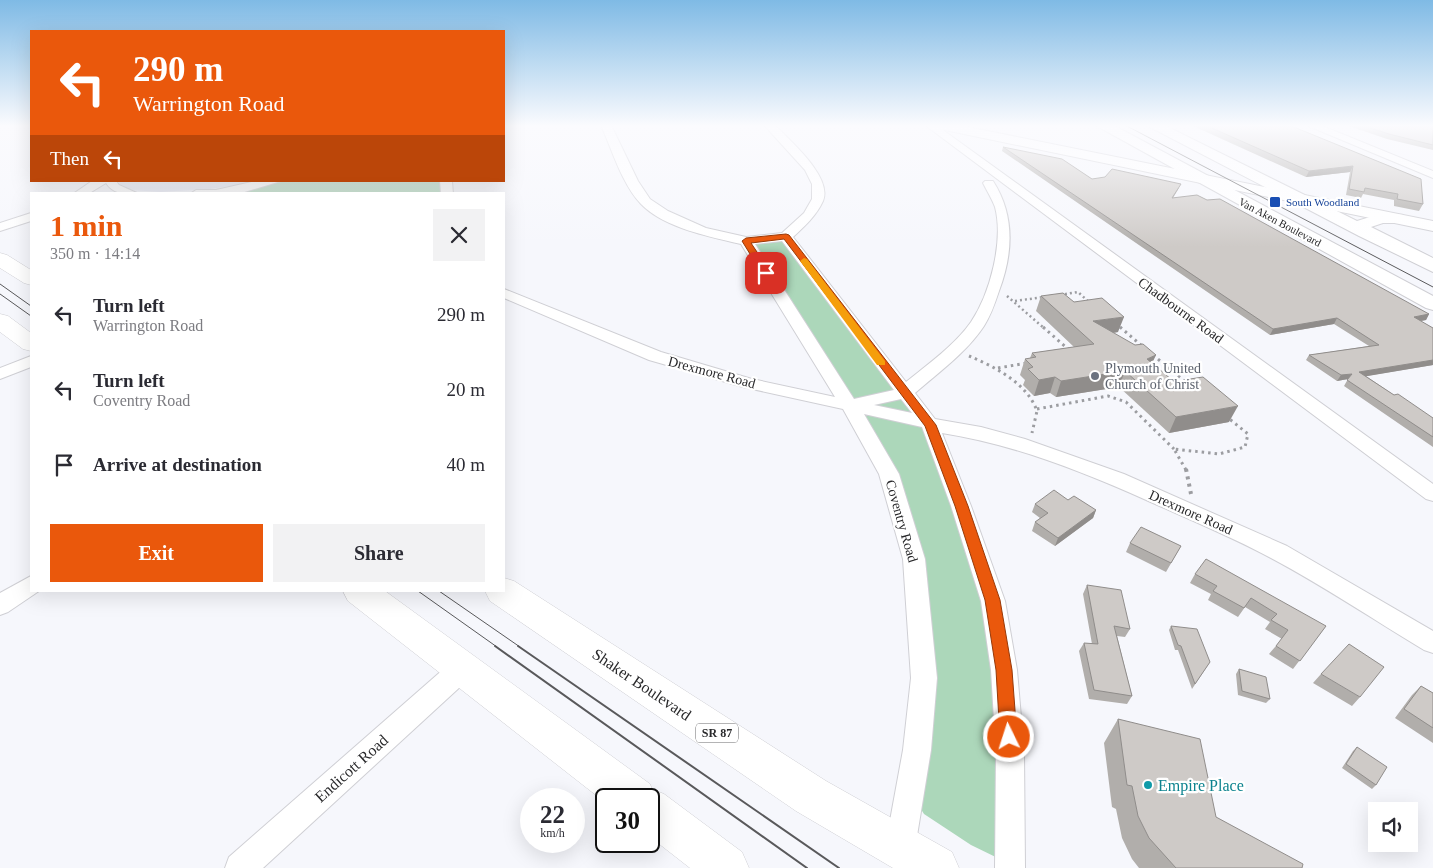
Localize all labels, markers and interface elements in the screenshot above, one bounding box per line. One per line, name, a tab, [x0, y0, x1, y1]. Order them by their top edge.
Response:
icon: left	[50, 50, 115, 115]
text: 290 m	[133, 50, 223, 89]
text: Warrington Road	[133, 91, 285, 116]
icon: left	[99, 145, 127, 173]
text: Then	[50, 148, 89, 169]
street label: Van Aken Boulevard	[1237, 195, 1324, 249]
marker: South Woodland	[1268, 195, 1282, 209]
place label: South Woodland	[1286, 196, 1360, 208]
text: 1 min	[50, 209, 123, 242]
button: close	[433, 209, 485, 261]
text: 350 m · 14:14	[50, 245, 140, 262]
pin	[745, 252, 787, 294]
icon: arrive	[752, 259, 780, 287]
street label: Chadbourne Road	[1135, 275, 1226, 346]
text: Turn left	[93, 295, 165, 316]
icon: left	[50, 301, 78, 329]
text: 290 m	[437, 304, 485, 325]
text: Warrington Road	[93, 317, 203, 334]
street label: Drexmore Road	[667, 354, 757, 391]
place label: Plymouth United Church of Christ	[1105, 361, 1201, 392]
text: Turn left	[93, 370, 165, 391]
marker: Plymouth United Church of Christ	[1089, 370, 1101, 382]
icon: left	[50, 376, 78, 404]
text: 20 m	[446, 379, 485, 400]
text: Coventry Road	[93, 392, 190, 409]
icon: arrive	[50, 451, 78, 479]
text: Arrive at destination	[93, 454, 262, 475]
text: 40 m	[446, 454, 485, 475]
street label: Coventry Road	[883, 478, 920, 564]
street label: Drexmore Road	[1147, 487, 1235, 538]
button: Exit	[50, 524, 263, 582]
button: Share	[273, 524, 485, 582]
street label: Shaker Boulevard	[589, 645, 694, 724]
position arrow	[982, 710, 1034, 762]
road number: SR 87	[696, 724, 738, 742]
street label: Endicott Road	[311, 731, 391, 805]
place label: Empire Place	[1158, 777, 1244, 795]
marker: Empire Place	[1142, 779, 1154, 791]
speed limit sign: 30	[595, 788, 660, 853]
text: 22	[540, 801, 565, 828]
map controls	[1368, 802, 1418, 852]
button: sound	[1368, 802, 1418, 852]
text: km/h	[540, 826, 565, 840]

